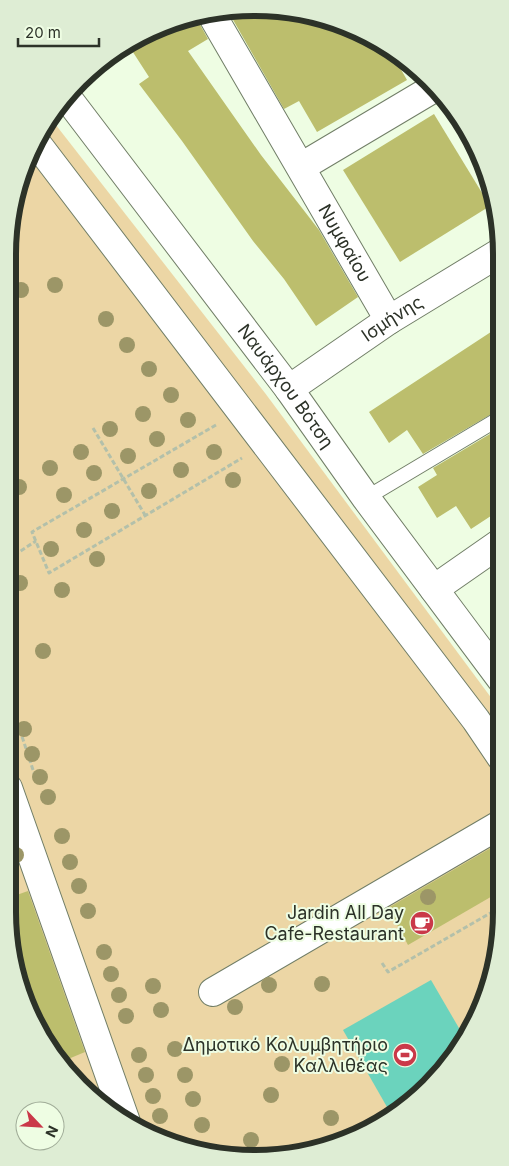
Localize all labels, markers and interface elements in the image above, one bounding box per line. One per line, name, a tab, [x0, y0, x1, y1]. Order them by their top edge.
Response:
scale bar	[18, 15, 99, 47]
text: 20 m	[25, 23, 61, 42]
street label: Νυμφαίου	[314, 201, 376, 286]
street label: Ισμήνης	[357, 291, 427, 346]
street label: Ναυάρχου Βότση	[234, 320, 338, 452]
place label: Jardin All Day Cafe-Restaurant	[264, 902, 404, 944]
cafe icon: Jardin All Day Cafe-Restaurant	[409, 910, 435, 936]
place label: Δημοτικό Κολυμβητήριο Καλλιθέας	[183, 1034, 388, 1076]
sports icon: Δημοτικό Κολυμβητήριο Καλλιθέας	[392, 1042, 418, 1068]
north arrow	[15, 1101, 65, 1151]
text: N	[42, 1123, 62, 1140]

